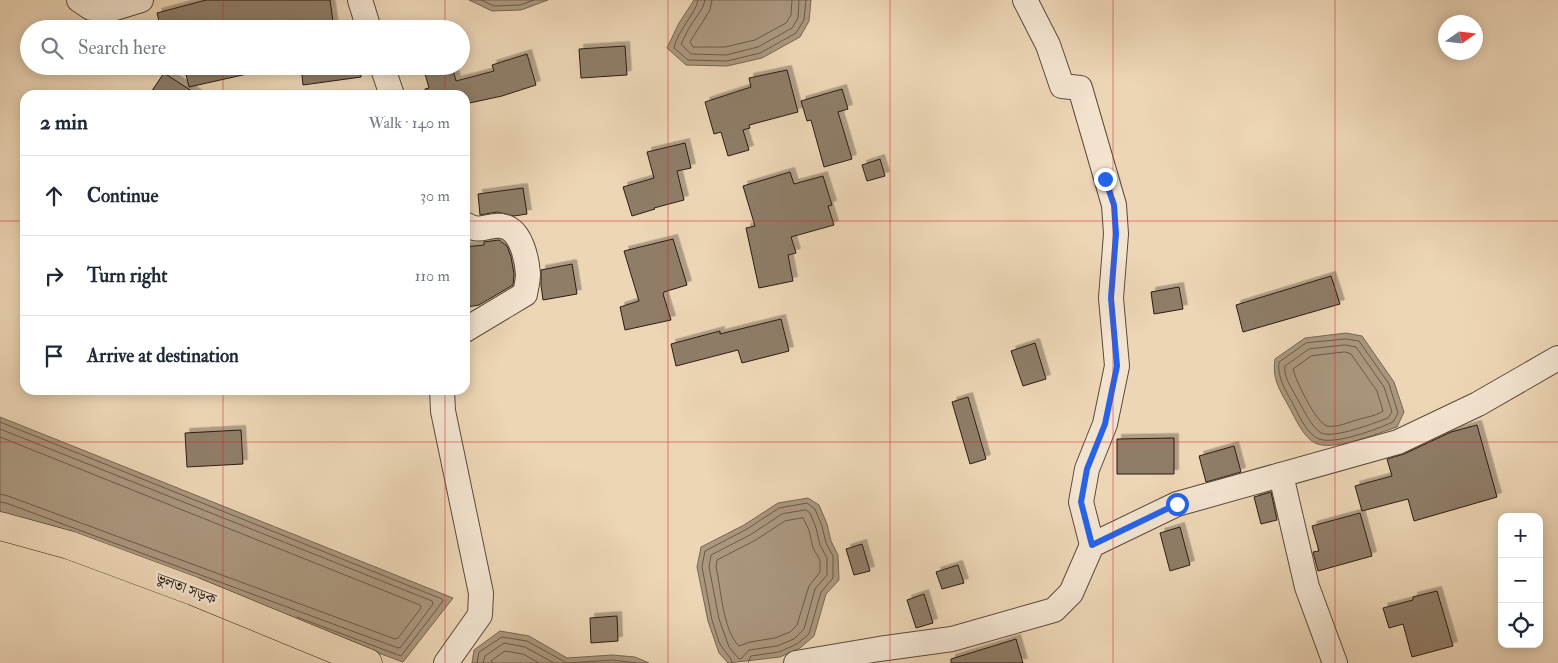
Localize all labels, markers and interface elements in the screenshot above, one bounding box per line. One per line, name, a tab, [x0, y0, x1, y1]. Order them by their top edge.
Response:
north arrow	[1438, 15, 1483, 60]
search box	[20, 20, 470, 75]
icon: search	[38, 34, 66, 62]
text: Search here	[78, 36, 166, 60]
text: 2 min	[40, 109, 88, 136]
text: Walk · 140 m	[369, 113, 450, 133]
route end	[1094, 168, 1117, 191]
icon: ahead	[40, 182, 68, 210]
text: Continue	[87, 184, 158, 208]
text: 30 m	[420, 186, 450, 206]
icon: right	[40, 262, 68, 290]
text: Turn right	[87, 264, 167, 288]
text: 110 m	[415, 266, 450, 286]
icon: arrive	[40, 342, 68, 370]
text: Arrive at destination	[87, 344, 239, 368]
route start	[1166, 493, 1189, 516]
map controls	[1498, 513, 1543, 648]
button: +	[1498, 513, 1543, 558]
button: −	[1498, 558, 1543, 603]
street label: ভুলতা সড়ক	[152, 568, 219, 609]
button: locate	[1498, 603, 1543, 648]

